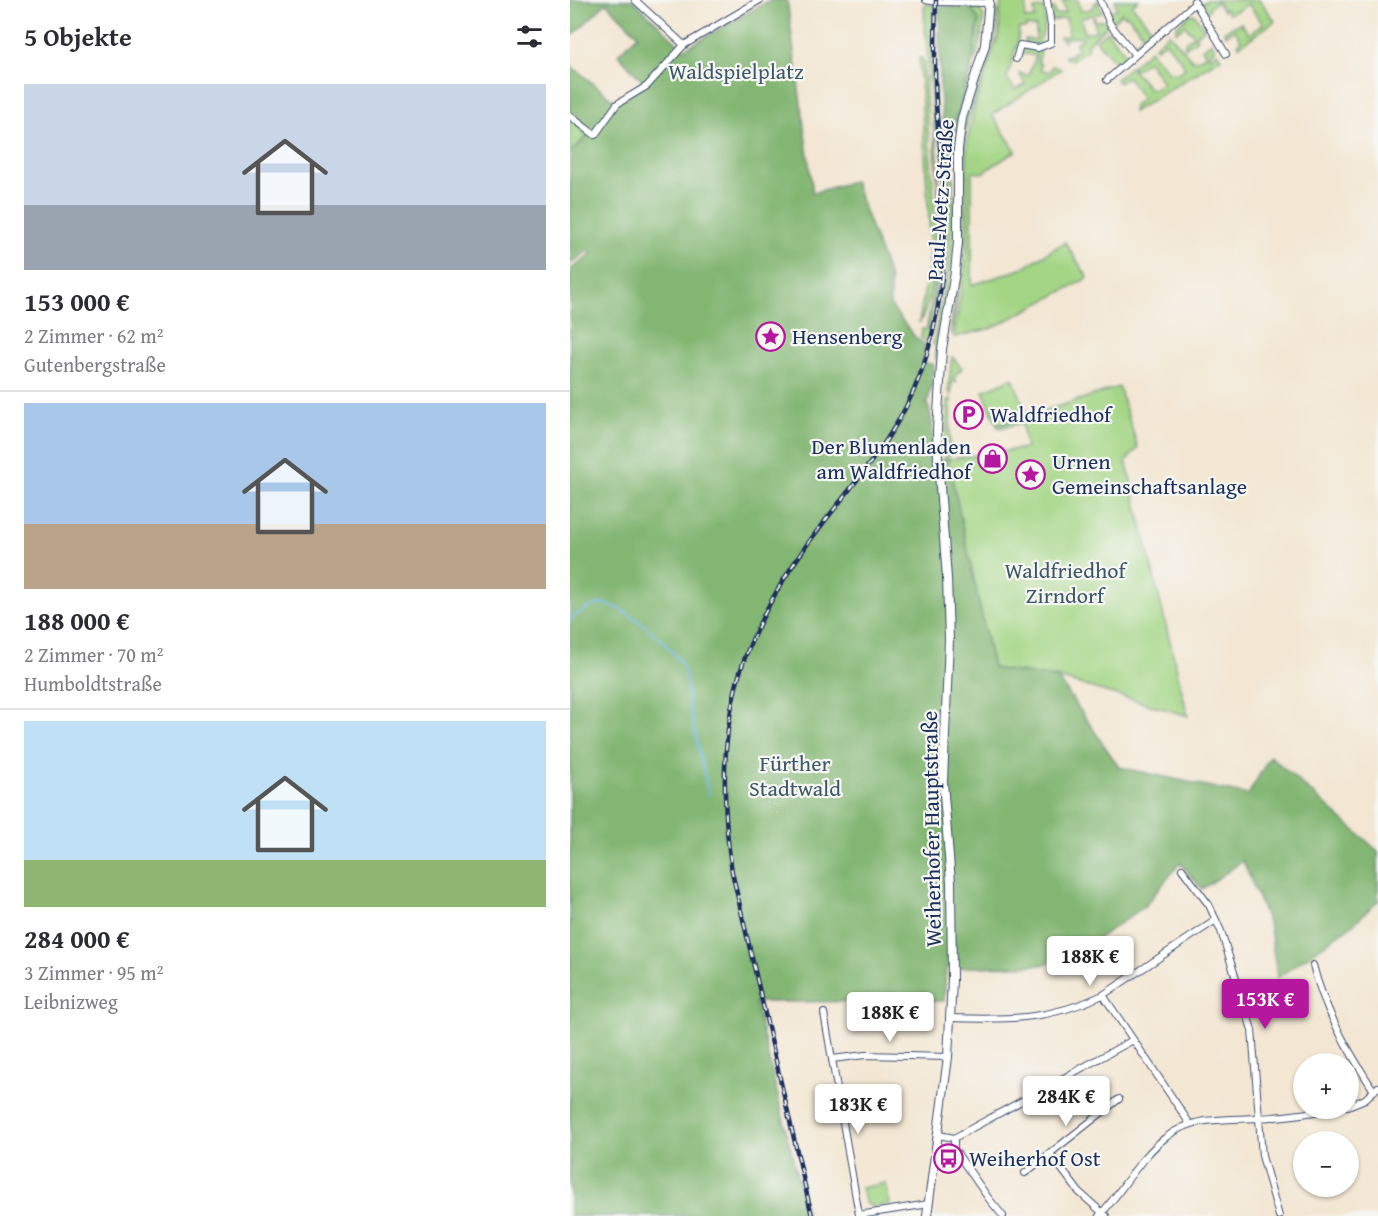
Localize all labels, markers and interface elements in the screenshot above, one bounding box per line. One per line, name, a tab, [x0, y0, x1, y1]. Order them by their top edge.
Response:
text: 5 Objekte	[24, 17, 132, 56]
icon: filters	[513, 20, 546, 53]
park label: Waldspielplatz	[668, 55, 804, 87]
street label: Paul-Metz-Straße	[918, 118, 962, 282]
icon: home	[231, 123, 339, 231]
text: 153 000 €	[24, 282, 130, 321]
place icon: Hensenberg	[755, 320, 787, 352]
place label: Hensenberg	[792, 320, 902, 352]
text: 2 Zimmer · 62 m²	[24, 321, 163, 350]
text: Gutenbergstraße	[24, 350, 166, 379]
parking icon: Waldfriedhof	[953, 398, 985, 430]
place label: Waldfriedhof	[990, 398, 1114, 430]
place label: Der Blumenladen am Waldfriedhof	[811, 430, 974, 487]
icon: home	[231, 442, 339, 550]
shop icon: Der Blumenladen am Waldfriedhof	[976, 443, 1008, 475]
place label: Urnen Gemeinschaftsanlage	[1052, 445, 1247, 502]
place icon: Urnen Gemeinschaftsanlage	[1015, 458, 1047, 490]
park label: Waldfriedhof Zirndorf	[1004, 554, 1129, 611]
text: 188 000 €	[24, 601, 130, 640]
text: 2 Zimmer · 70 m²	[24, 640, 163, 669]
text: Humboldtstraße	[24, 669, 162, 698]
street label: Weiherhofer Hauptstraße	[913, 711, 949, 947]
park label: Fürther Stadtwald	[749, 747, 841, 804]
icon: home	[231, 760, 339, 868]
text: 284 000 €	[24, 919, 130, 958]
pin: 188K €	[1041, 936, 1139, 987]
text: 188K €	[1061, 941, 1119, 970]
text: 3 Zimmer · 95 m²	[24, 958, 163, 987]
pin: 153K €	[1216, 979, 1314, 1030]
text: 153K €	[1236, 984, 1294, 1013]
text: Leibnizweg	[24, 987, 118, 1016]
pin: 188K €	[841, 992, 939, 1043]
text: 188K €	[861, 997, 919, 1026]
map controls	[1293, 1053, 1359, 1197]
button: +	[1293, 1053, 1359, 1119]
pin: 284K €	[1017, 1076, 1115, 1127]
text: 284K €	[1037, 1081, 1095, 1110]
pin: 183K €	[809, 1084, 907, 1135]
text: 183K €	[829, 1089, 887, 1118]
button: −	[1293, 1131, 1359, 1197]
bus stop icon: Weiherhof Ost	[932, 1142, 964, 1174]
place label: Weiherhof Ost	[969, 1142, 1101, 1174]

